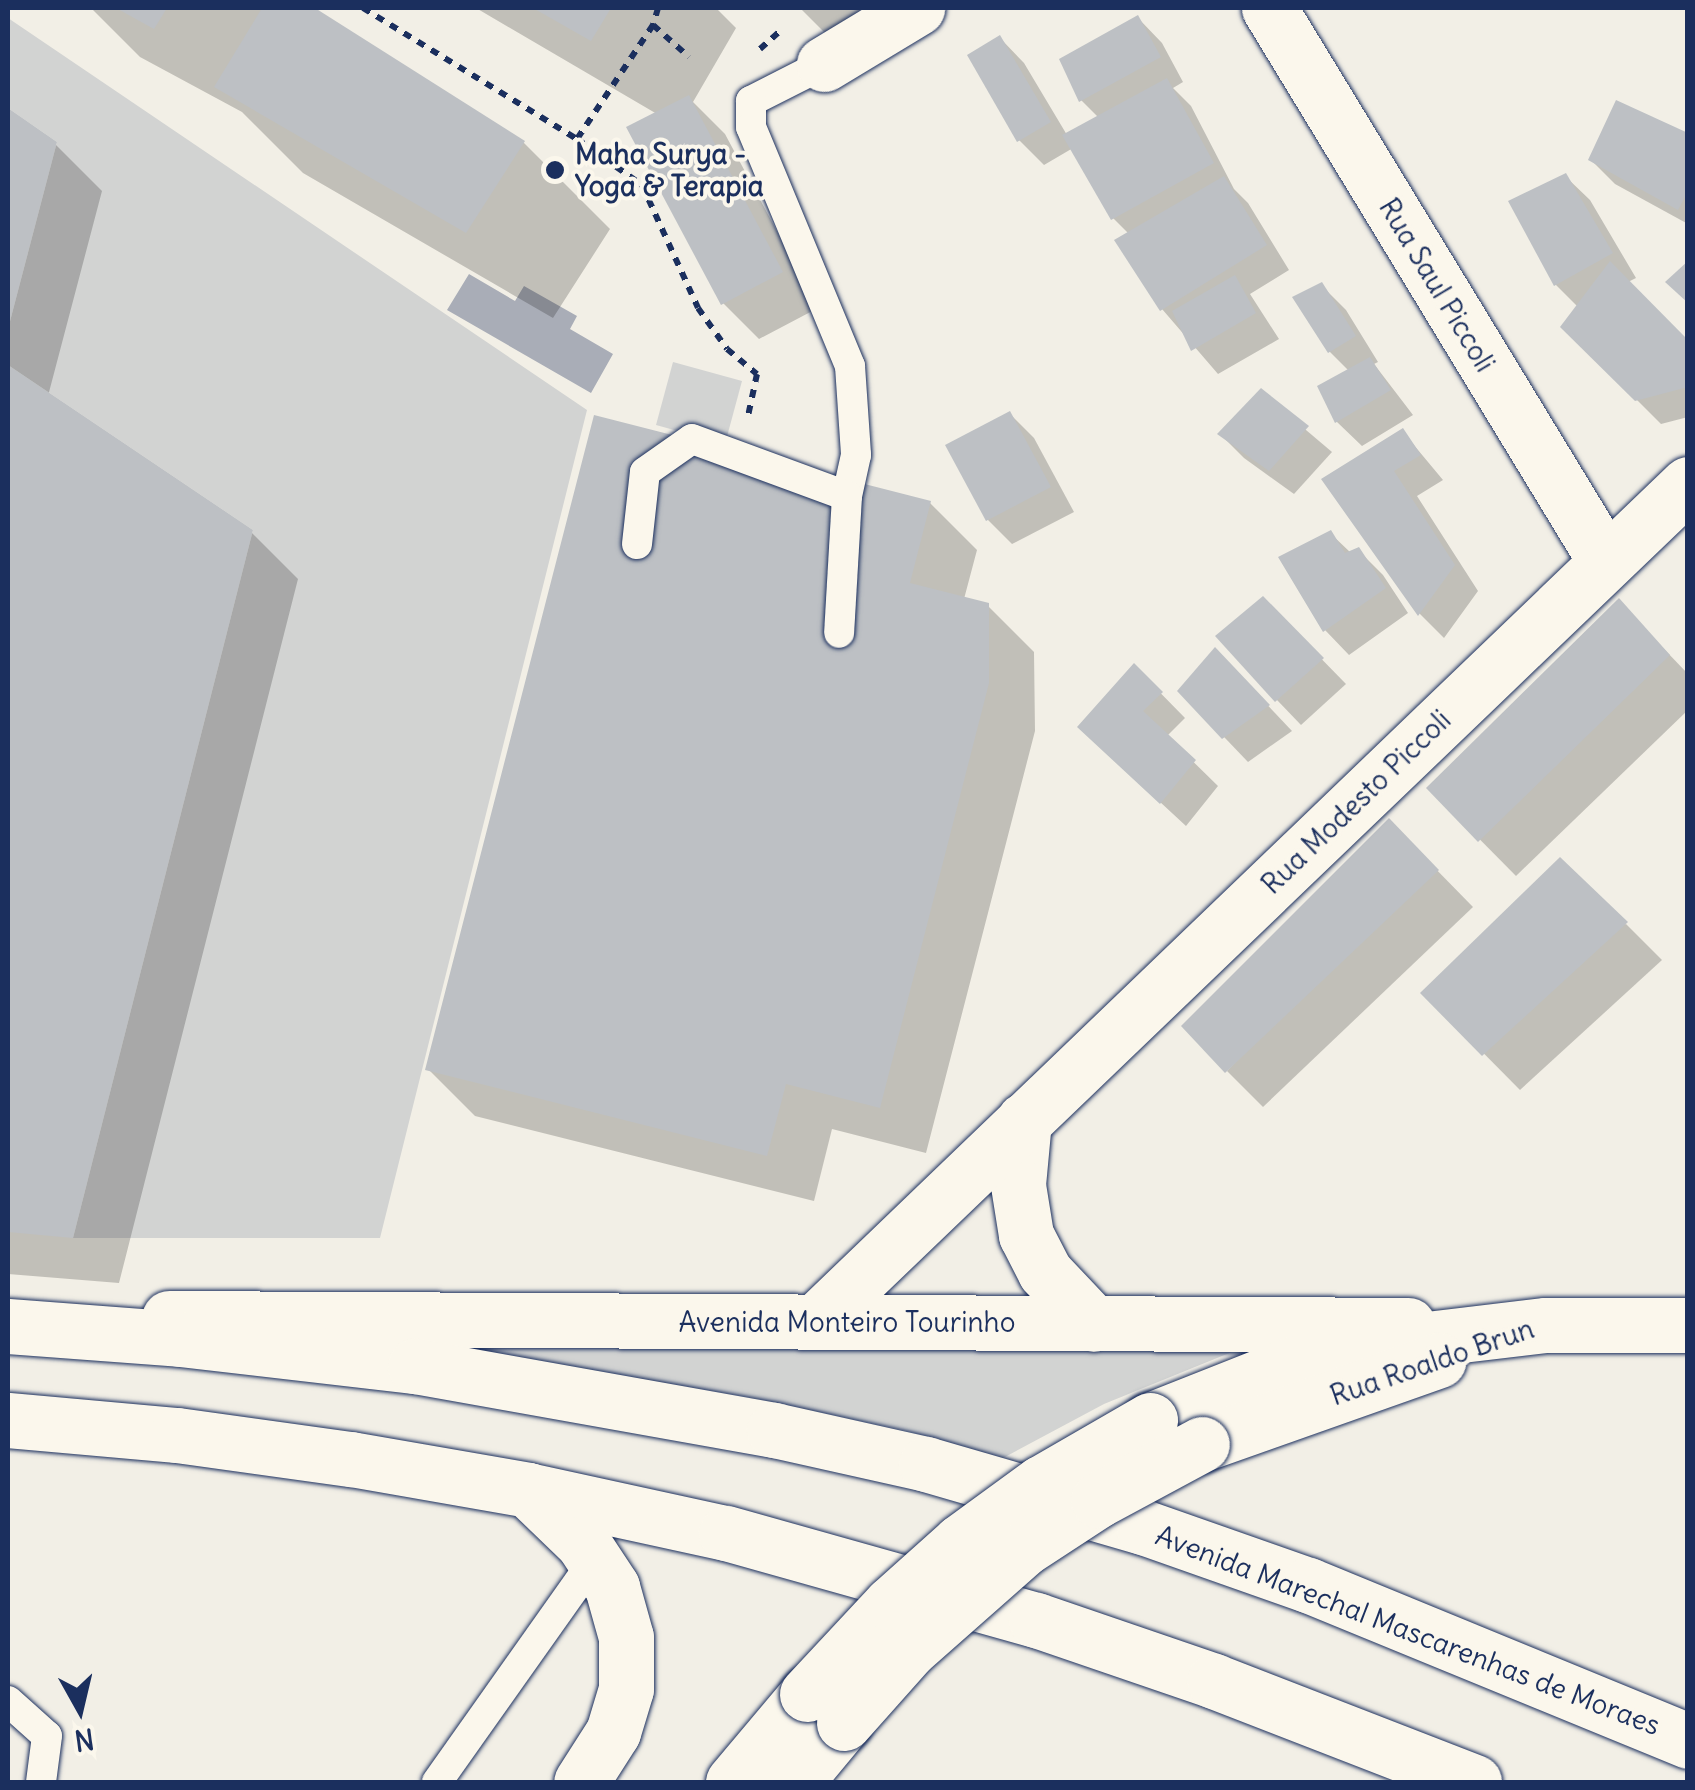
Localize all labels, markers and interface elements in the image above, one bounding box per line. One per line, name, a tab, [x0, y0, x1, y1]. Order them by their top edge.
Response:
place label: Maha Surya - Yoga & Terapia	[575, 137, 764, 203]
marker: Maha Surya - Yoga & Terapia	[544, 159, 566, 181]
street label: Rua Saul Piccoli	[1372, 192, 1502, 378]
street label: Rua Modesto Piccoli	[1254, 703, 1458, 901]
street label: Avenida Monteiro Tourinho	[678, 1305, 1016, 1339]
street label: Rua Roaldo Brun	[1326, 1311, 1538, 1413]
street label: Avenida Marechal Mascarenhas de Moraes	[1151, 1518, 1665, 1742]
north arrow	[30, 1660, 130, 1760]
text: N	[72, 1721, 96, 1759]

